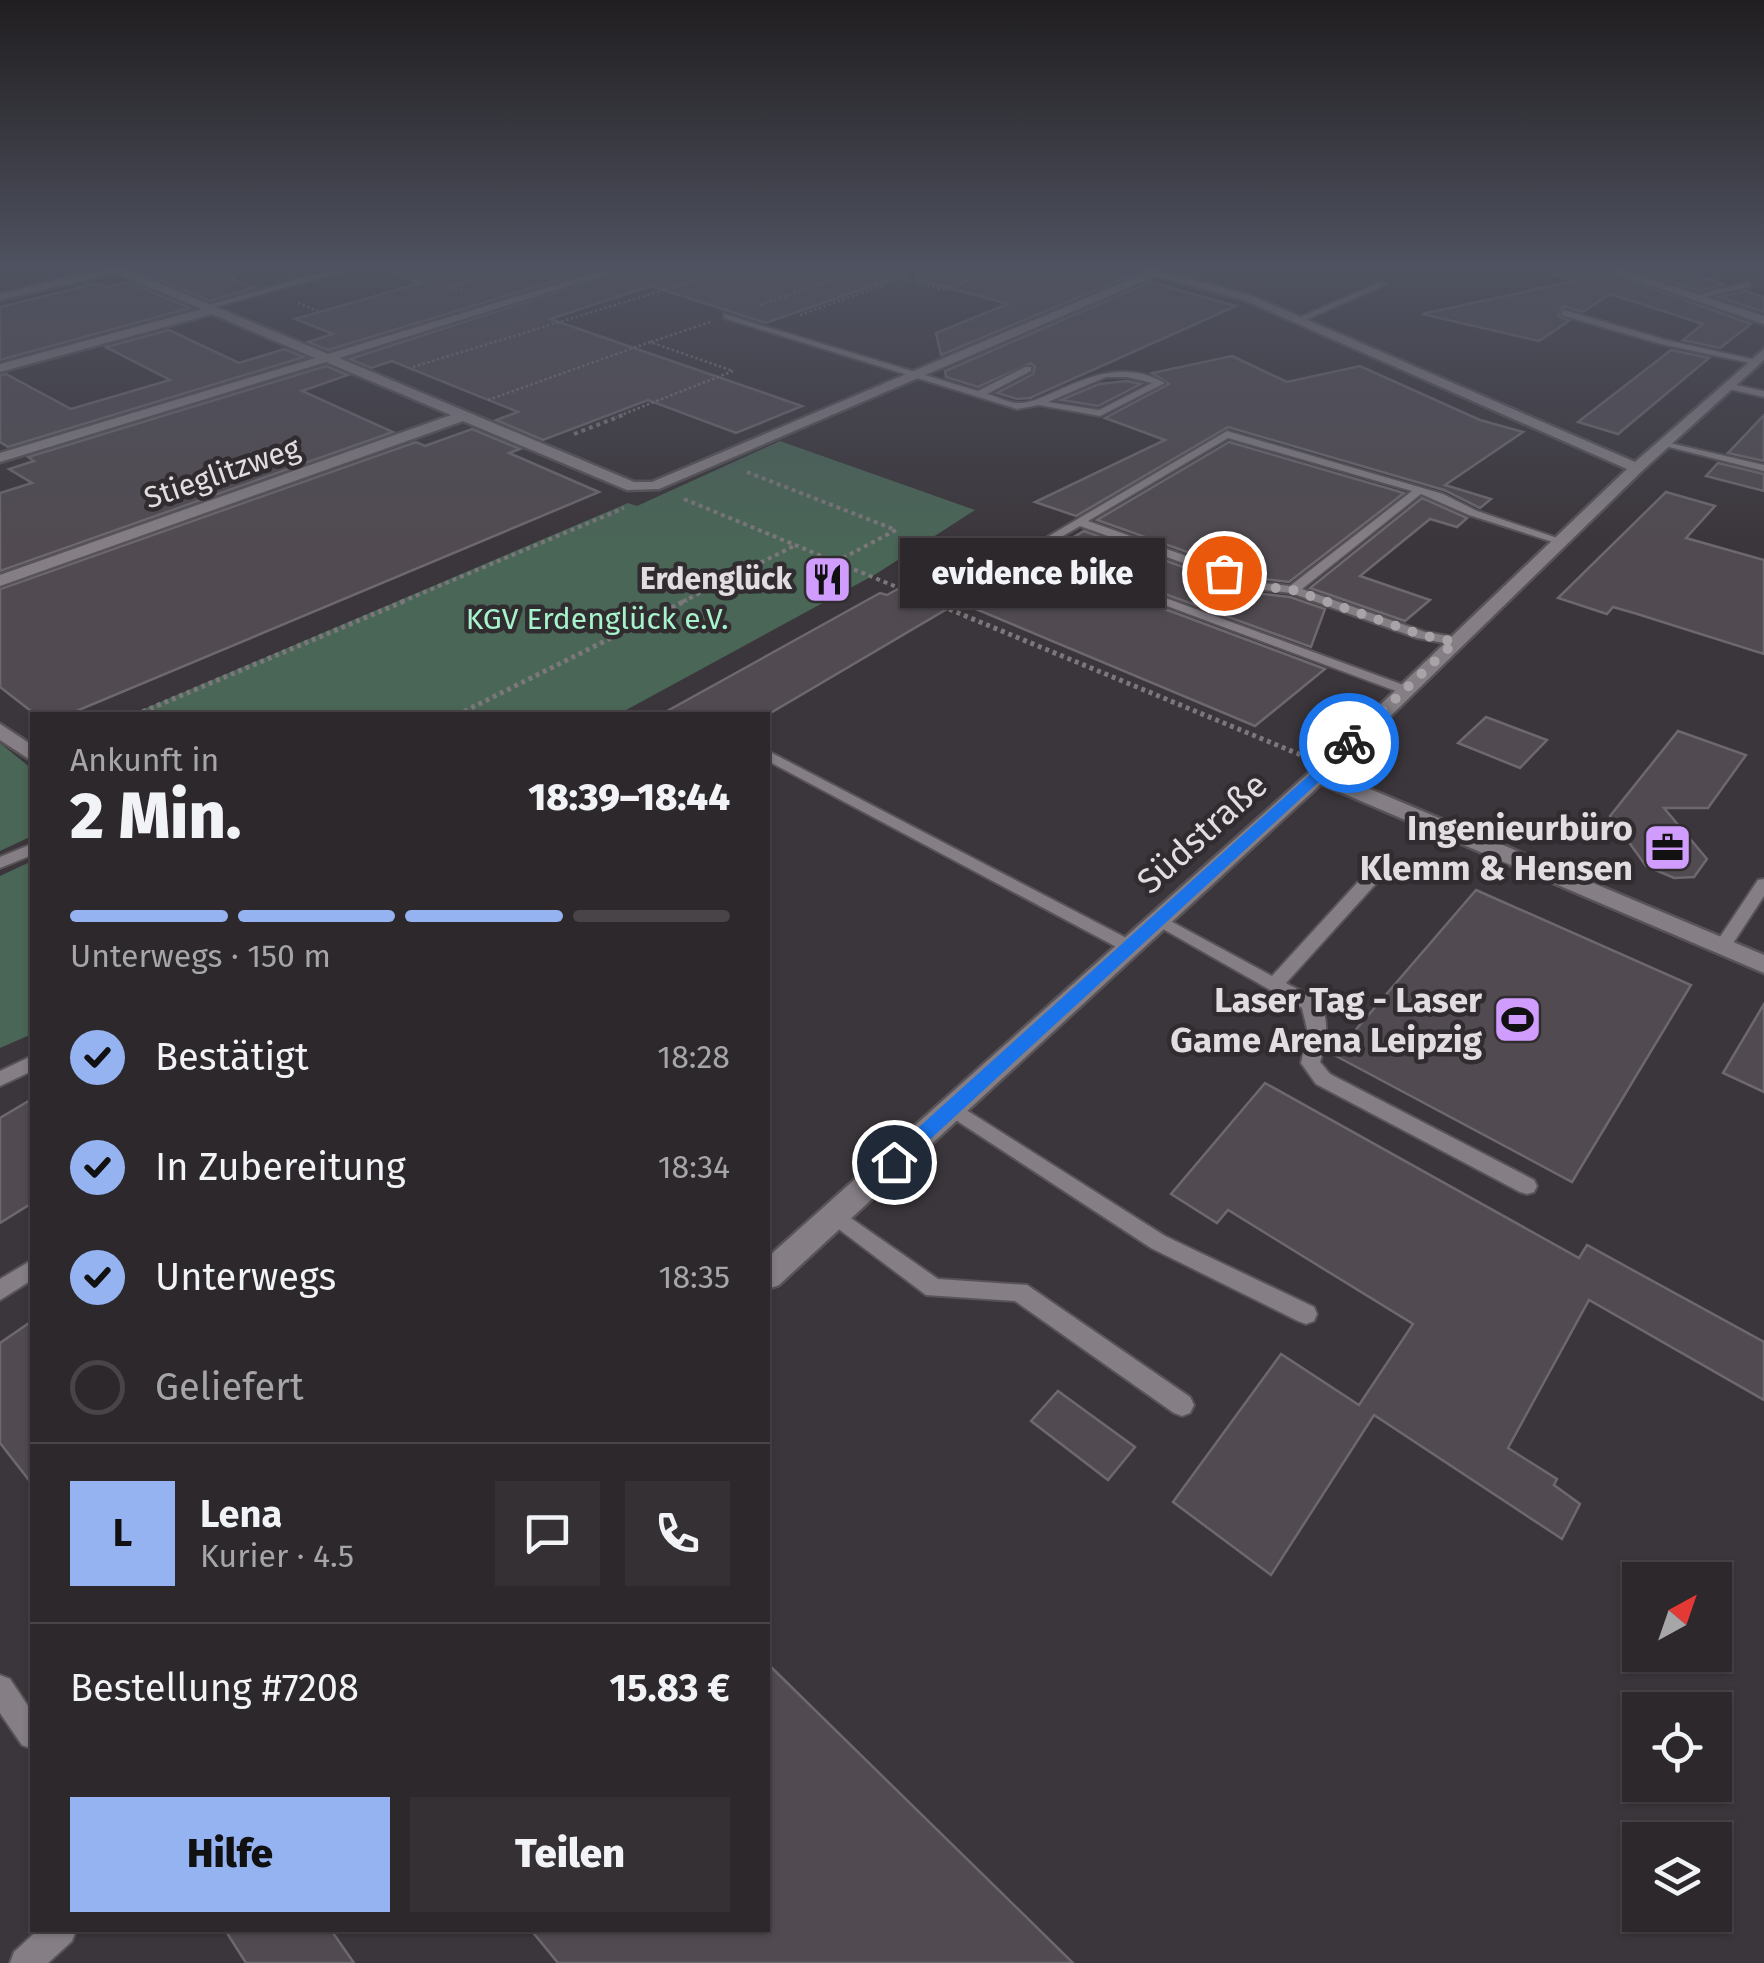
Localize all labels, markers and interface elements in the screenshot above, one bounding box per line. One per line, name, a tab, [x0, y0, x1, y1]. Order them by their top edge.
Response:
street label: Stieglitzweg	[139, 429, 305, 516]
pin	[1182, 531, 1267, 616]
callout: evidence bike	[899, 538, 1164, 608]
icon: bag	[1197, 546, 1252, 601]
restaurant icon: Erdenglück	[801, 553, 853, 605]
text: evidence bike	[932, 554, 1133, 592]
place label: Erdenglück	[640, 561, 792, 597]
park label: KGV Erdenglück e.V.	[466, 601, 728, 637]
courier	[1299, 693, 1399, 793]
icon: bike	[1322, 716, 1377, 771]
text: Ankunft in	[70, 741, 219, 779]
street label: Südstraße	[1128, 764, 1276, 902]
text: 18:39–18:44	[528, 774, 730, 820]
text: 2 Min.	[70, 777, 241, 855]
place label: Ingenieurbüro Klemm & Hensen	[1360, 807, 1633, 889]
office icon: Ingenieurbüro Klemm & Hensen	[1642, 822, 1694, 874]
text: Unterwegs · 150 m	[70, 937, 331, 975]
place label: Laser Tag - Laser Game Arena Leipzig	[1170, 979, 1483, 1061]
sports icon: Laser Tag - Laser Game Arena Leipzig	[1491, 994, 1543, 1046]
icon: check	[70, 1030, 125, 1085]
text: Bestätigt	[155, 1034, 309, 1080]
text: 18:28	[657, 1038, 730, 1076]
pin	[852, 1120, 937, 1205]
icon: home	[867, 1135, 922, 1190]
icon: check	[70, 1140, 125, 1195]
text: In Zubereitung	[155, 1144, 406, 1190]
text: 18:34	[658, 1148, 730, 1186]
icon: check	[70, 1250, 125, 1305]
text: Unterwegs	[155, 1254, 336, 1300]
text: 18:35	[659, 1258, 730, 1296]
text: Geliefert	[155, 1364, 304, 1410]
button: chat	[495, 1481, 600, 1586]
button: phone	[625, 1481, 730, 1586]
text: Lena	[200, 1491, 282, 1537]
text: L	[113, 1510, 132, 1556]
text: Kurier · 4.5	[200, 1537, 354, 1575]
north arrow	[1622, 1562, 1732, 1672]
map controls	[1622, 1562, 1732, 1932]
text: Bestellung #7208	[70, 1665, 359, 1711]
text: 15.83 €	[610, 1665, 730, 1711]
button: locate	[1622, 1692, 1732, 1802]
button: Hilfe	[70, 1797, 390, 1912]
button: Teilen	[410, 1797, 730, 1912]
button: layers	[1622, 1822, 1732, 1932]

